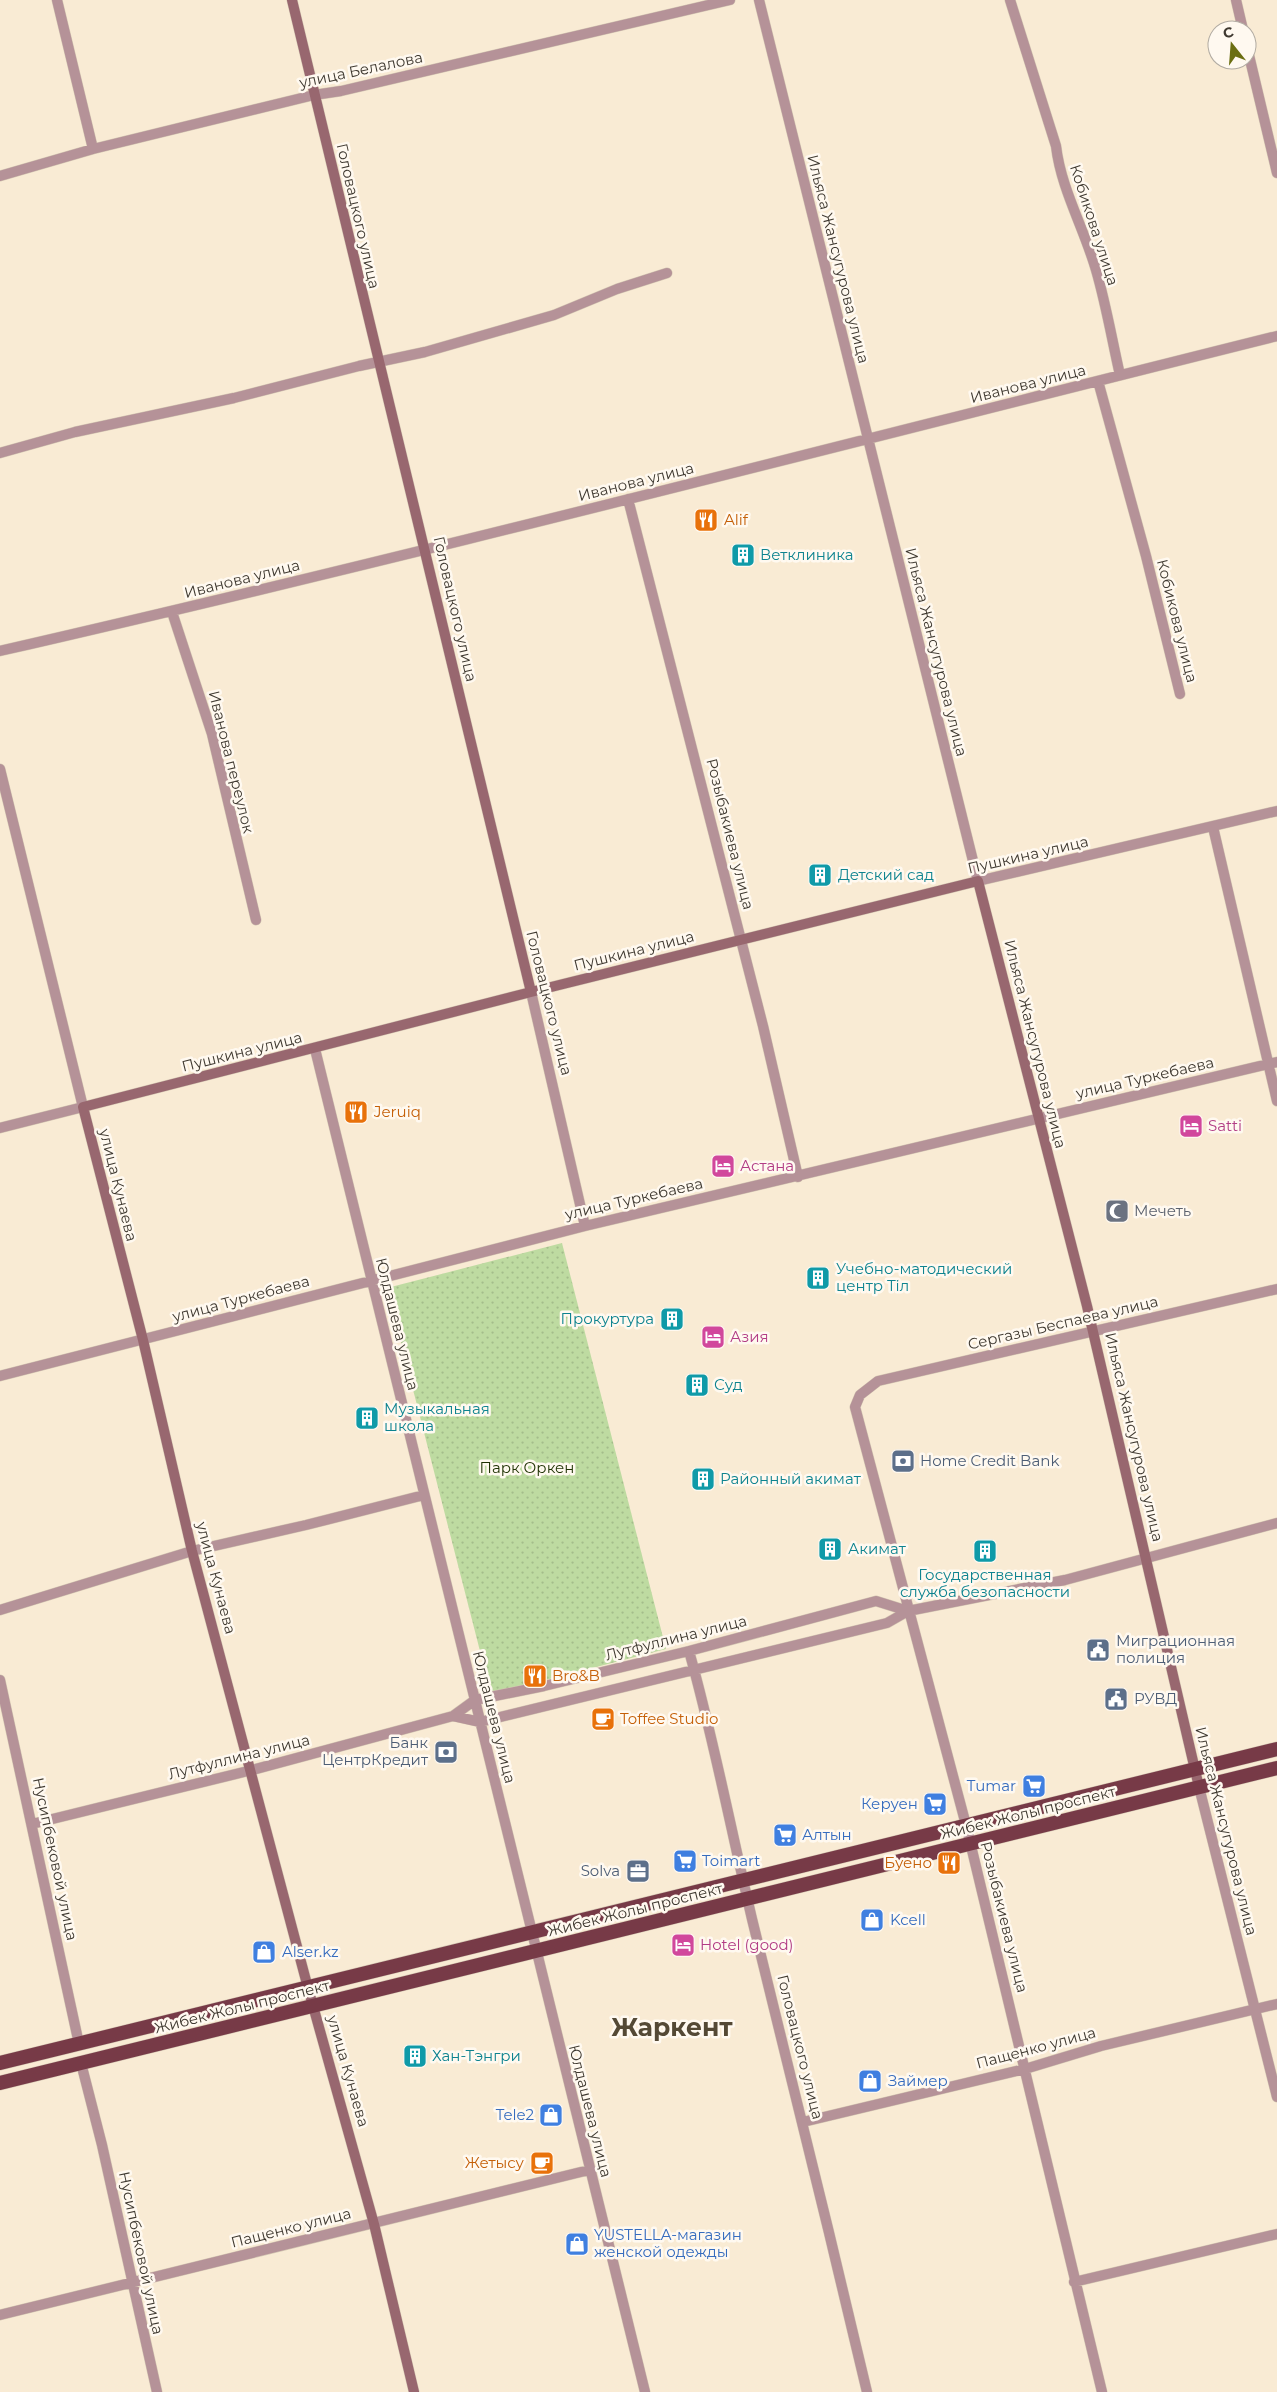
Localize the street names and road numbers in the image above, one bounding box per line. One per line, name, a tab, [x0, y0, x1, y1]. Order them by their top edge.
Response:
street label: улица Белалова	[296, 47, 424, 92]
street label: Головацкого улица	[333, 141, 384, 290]
street label: Ильяса Жансугурова улица	[803, 153, 874, 365]
street label: Кобикова улица	[1066, 162, 1123, 288]
street label: Иванова улица	[968, 360, 1088, 407]
street label: Иванова улица	[576, 458, 696, 505]
street label: Головацкого улица	[430, 534, 481, 683]
street label: Ильяса Жансугурова улица	[901, 546, 972, 758]
street label: Иванова улица	[182, 555, 302, 602]
street label: Кобикова улица	[1153, 557, 1202, 685]
street label: Иванова переулок	[205, 689, 258, 835]
street label: Розыбакиева улица	[702, 756, 758, 912]
street label: Пушкина улица	[966, 831, 1090, 878]
street label: Пушкина улица	[572, 926, 696, 975]
street label: Головацкого улица	[522, 929, 577, 1077]
street label: Ильяса Жансугурова улица	[1000, 938, 1071, 1150]
street label: Пушкина улица	[180, 1027, 304, 1076]
street label: улица Туркебаева	[1073, 1052, 1216, 1103]
street label: улица Кунаева	[95, 1126, 142, 1243]
street label: улица Туркебаева	[562, 1173, 705, 1224]
street label: Юлдашева улица	[372, 1256, 423, 1392]
street label: улица Туркебаева	[169, 1271, 312, 1326]
street label: Сергазы Беспаева улица	[966, 1291, 1160, 1354]
street label: Ильяса Жансугурова улица	[1101, 1330, 1168, 1543]
street label: улица Кунаева	[192, 1519, 241, 1636]
street label: Лутфуллина улица	[603, 1611, 749, 1664]
street label: Юлдашева улица	[469, 1649, 520, 1785]
street label: Ильяса Жансугурова улица	[1191, 1725, 1262, 1937]
street label: Лутфуллина улица	[166, 1730, 312, 1783]
street label: Нусипбековой улица	[29, 1776, 82, 1942]
street label: Жибек Жолы проспект	[938, 1781, 1118, 1843]
street label: Розыбакиева улица	[976, 1839, 1032, 1995]
street label: Жибек Жолы проспект	[545, 1878, 725, 1940]
street label: Головацкого улица	[773, 1973, 828, 2121]
street label: Жибек Жолы проспект	[152, 1975, 332, 2037]
street label: улица Кунаева	[323, 2012, 374, 2129]
street label: Пащенко улица	[974, 2022, 1098, 2073]
street label: Юлдашева улица	[565, 2043, 616, 2179]
street label: Нусипбековой улица	[115, 2170, 168, 2336]
street label: Пащенко улица	[229, 2203, 353, 2252]

